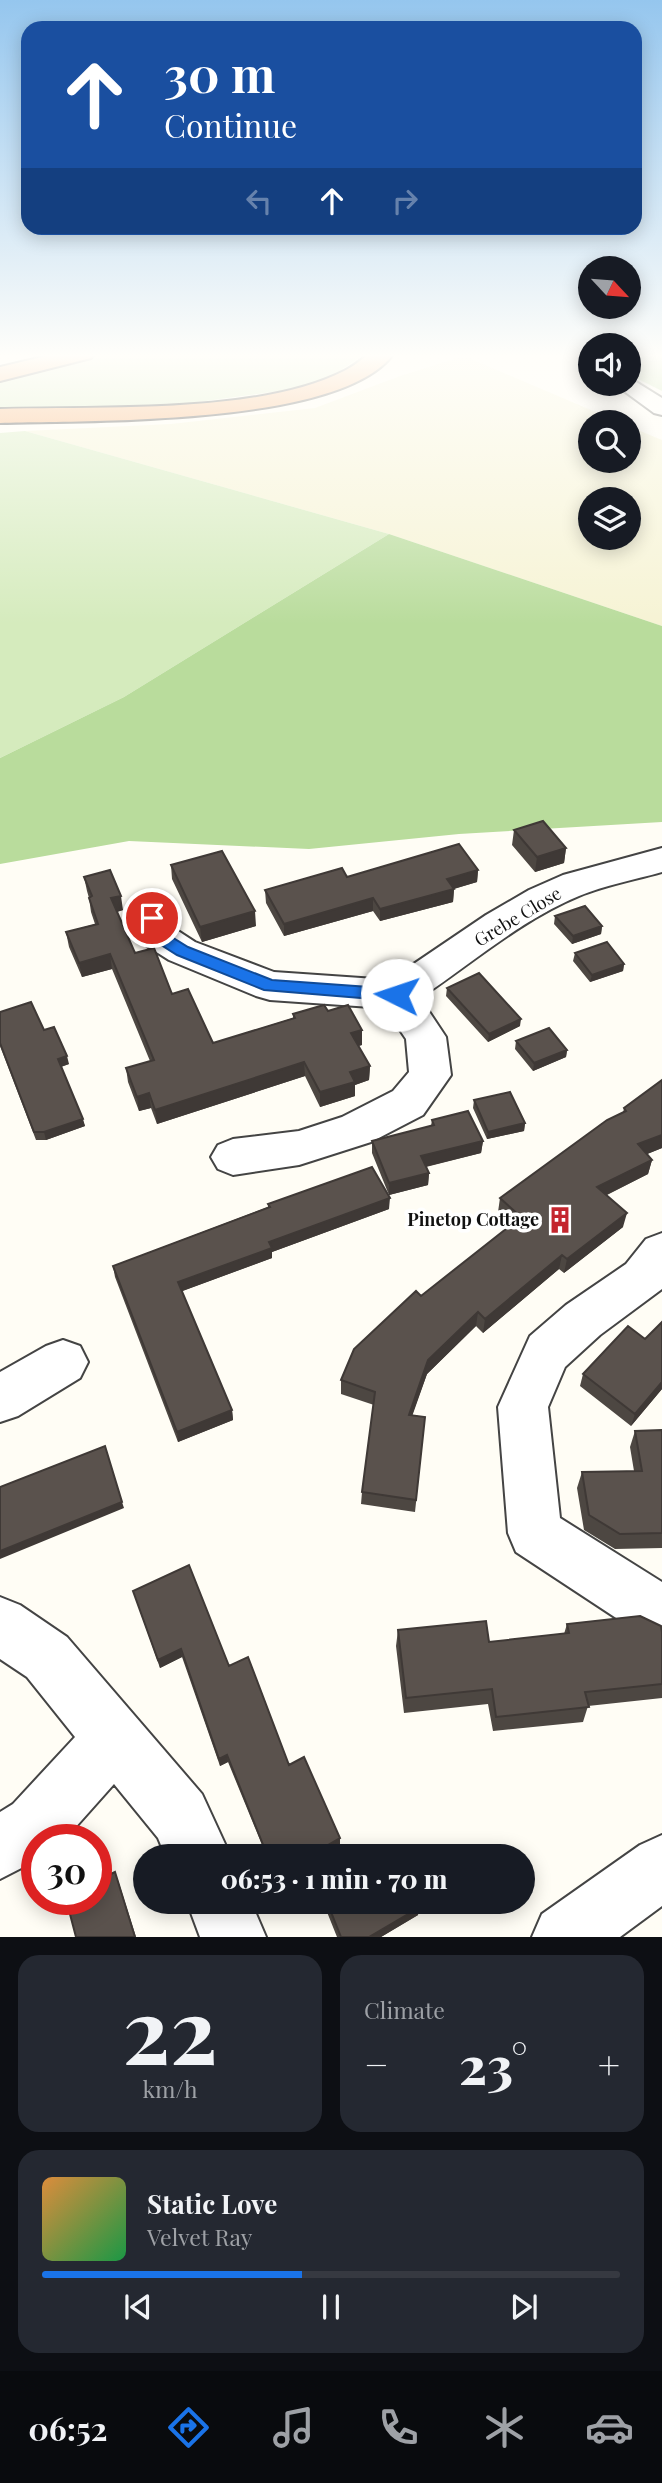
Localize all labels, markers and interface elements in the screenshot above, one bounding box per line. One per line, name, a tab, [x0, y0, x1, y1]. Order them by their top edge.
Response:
text: 30 m	[164, 40, 275, 105]
icon: ahead	[49, 49, 140, 140]
text: Continue	[164, 103, 297, 146]
icon: left	[240, 182, 278, 220]
icon: ahead	[313, 182, 351, 220]
icon: right	[386, 182, 424, 220]
north arrow	[578, 256, 640, 318]
map controls	[578, 256, 641, 550]
button: sound	[578, 333, 641, 396]
button: search	[578, 410, 641, 473]
button: layers	[578, 487, 641, 550]
street label: Grebe Close	[470, 881, 565, 952]
pin	[122, 888, 182, 948]
icon: arrive	[133, 899, 171, 937]
position arrow	[360, 958, 434, 1032]
building icon: Pinetop Cottage	[545, 1205, 575, 1235]
place label: Pinetop Cottage	[407, 1207, 539, 1231]
speed limit sign: 30	[21, 1824, 112, 1915]
text: 06:53 · 1 min · 70 m	[221, 1861, 447, 1896]
text: 22	[122, 1967, 218, 2088]
text: Climate	[364, 1994, 445, 2025]
text: 23°	[459, 2029, 527, 2098]
text: −	[364, 2038, 389, 2089]
text: +	[598, 2038, 620, 2089]
text: km/h	[142, 2073, 198, 2104]
text: Static Love	[147, 2186, 277, 2221]
text: Velvet Ray	[147, 2221, 252, 2252]
icon: previous	[119, 2288, 157, 2326]
icon: pause	[312, 2288, 350, 2326]
icon: next	[505, 2288, 543, 2326]
icon: directions	[164, 2403, 213, 2452]
icon: music	[269, 2403, 318, 2452]
icon: phone	[374, 2403, 423, 2452]
icon: climate	[480, 2403, 529, 2452]
icon: car	[585, 2403, 634, 2452]
text: 06:52	[28, 2406, 107, 2449]

